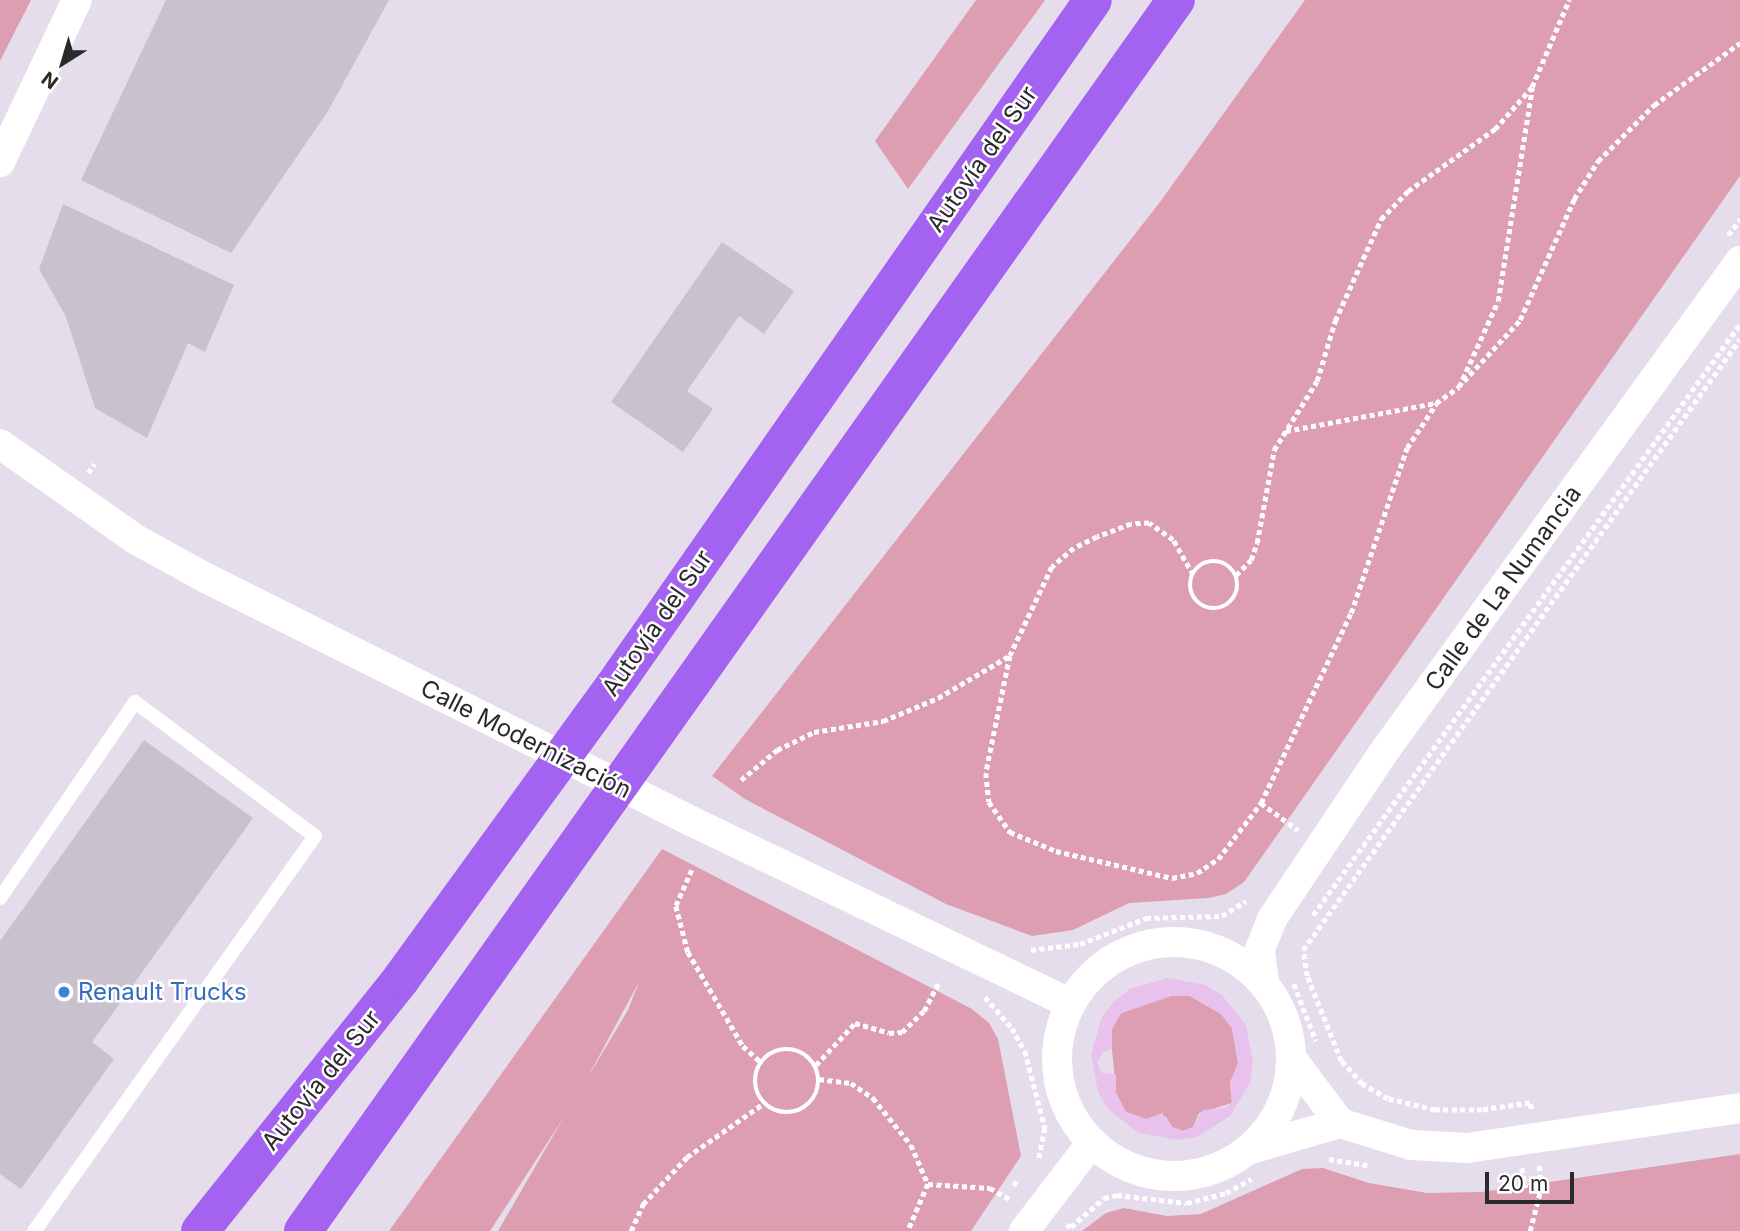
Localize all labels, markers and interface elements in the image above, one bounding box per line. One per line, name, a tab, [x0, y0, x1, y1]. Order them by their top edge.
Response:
north arrow	[28, 28, 98, 98]
text: N	[37, 67, 63, 94]
street label: Autovía del Sur	[921, 80, 1043, 238]
street label: Calle de La Numancia	[1419, 480, 1587, 696]
street label: Autovía del Sur	[596, 544, 718, 702]
street label: Calle Modernización	[416, 673, 636, 805]
place label: Renault Trucks	[78, 978, 247, 1006]
marker: Renault Trucks	[56, 984, 72, 1000]
street label: Autovía del Sur	[256, 1004, 386, 1156]
scale bar	[1488, 1158, 1577, 1202]
text: 20 m	[1498, 1171, 1548, 1196]

